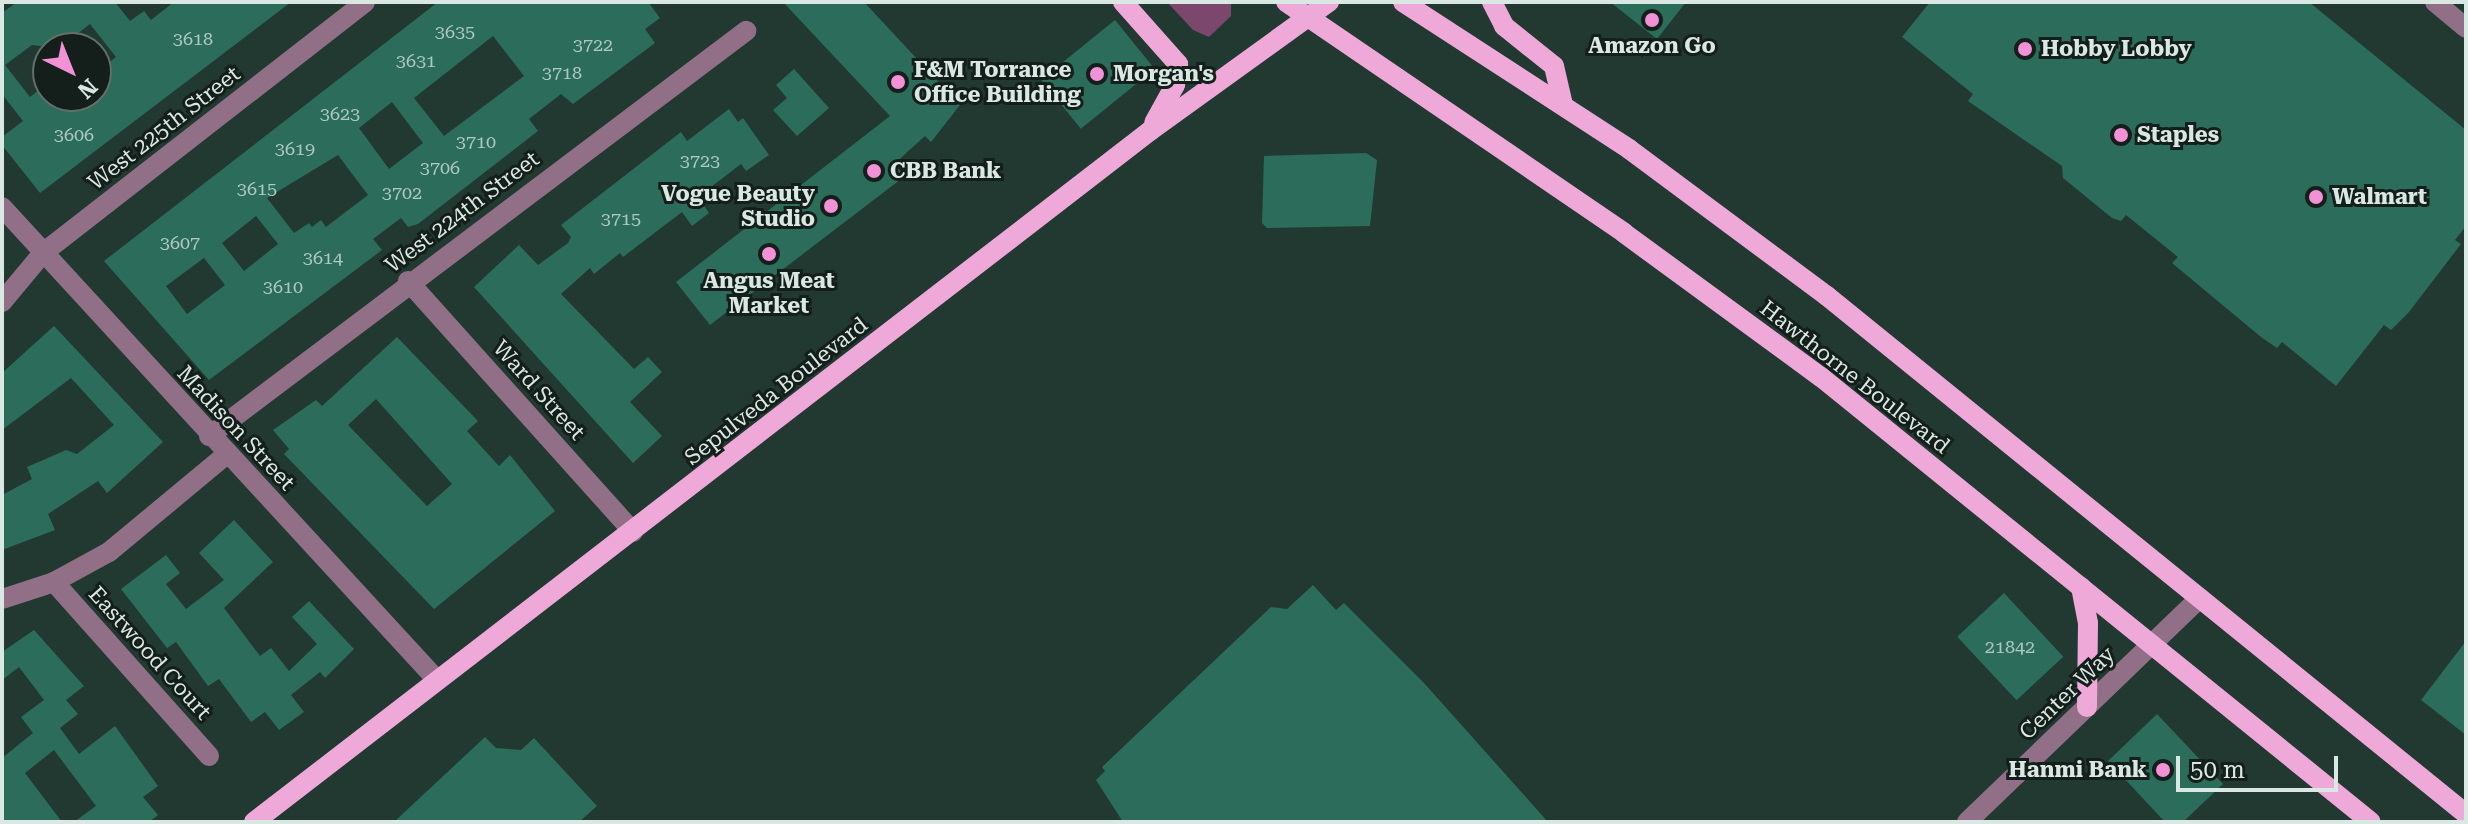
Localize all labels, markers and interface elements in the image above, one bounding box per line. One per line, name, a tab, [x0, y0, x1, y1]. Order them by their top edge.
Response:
marker: Amazon Go	[1643, 11, 1661, 29]
house number: 3635	[435, 21, 475, 43]
house number: 3618	[173, 28, 213, 50]
north arrow	[32, 32, 112, 112]
place label: Amazon Go	[1588, 33, 1716, 59]
house number: 3722	[573, 34, 613, 56]
place label: Hobby Lobby	[2041, 36, 2192, 62]
marker: Hobby Lobby	[2016, 40, 2034, 58]
house number: 3631	[396, 50, 436, 72]
place label: F&M Torrance Office Building	[914, 56, 1081, 108]
street label: West 225th Street	[83, 60, 245, 196]
place label: Morgan's	[1113, 61, 1214, 87]
house number: 3718	[542, 62, 582, 84]
marker: Morgan's	[1088, 65, 1106, 83]
marker: F&M Torrance Office Building	[889, 73, 907, 91]
text: N	[73, 74, 102, 103]
house number: 3623	[320, 103, 360, 125]
place label: Staples	[2137, 122, 2219, 148]
house number: 3606	[54, 124, 94, 146]
marker: Staples	[2112, 126, 2130, 144]
house number: 3710	[456, 131, 496, 153]
house number: 3619	[275, 138, 315, 160]
street label: West 224th Street	[380, 146, 544, 278]
house number: 3723	[680, 150, 720, 172]
house number: 3706	[420, 157, 460, 179]
place label: CBB Bank	[890, 158, 1001, 184]
marker: CBB Bank	[865, 162, 883, 180]
house number: 3615	[237, 178, 277, 200]
place label: Vogue Beauty Studio	[661, 180, 815, 232]
house number: 3702	[382, 182, 422, 204]
place label: Walmart	[2332, 184, 2427, 210]
marker: Walmart	[2307, 188, 2325, 206]
marker: Vogue Beauty Studio	[822, 197, 840, 215]
house number: 3715	[601, 208, 641, 230]
house number: 3607	[160, 232, 200, 254]
marker: Angus Meat Market	[760, 245, 778, 263]
house number: 3614	[303, 247, 343, 269]
place label: Angus Meat Market	[703, 267, 835, 318]
house number: 3610	[263, 276, 303, 298]
street label: Hawthorne Boulevard	[1755, 295, 1955, 459]
street label: Sepulveda Boulevard	[679, 311, 873, 471]
street label: Ward Street	[487, 335, 591, 445]
street label: Madison Street	[172, 360, 300, 496]
street label: Eastwood Court	[83, 581, 217, 725]
house number: 21842	[1985, 636, 2035, 658]
street label: Center Way	[2014, 641, 2120, 745]
scale bar	[2180, 740, 2342, 790]
text: 50 m	[2190, 756, 2245, 784]
place label: Hanmi Bank	[2009, 757, 2147, 783]
marker: Hanmi Bank	[2154, 761, 2172, 779]

